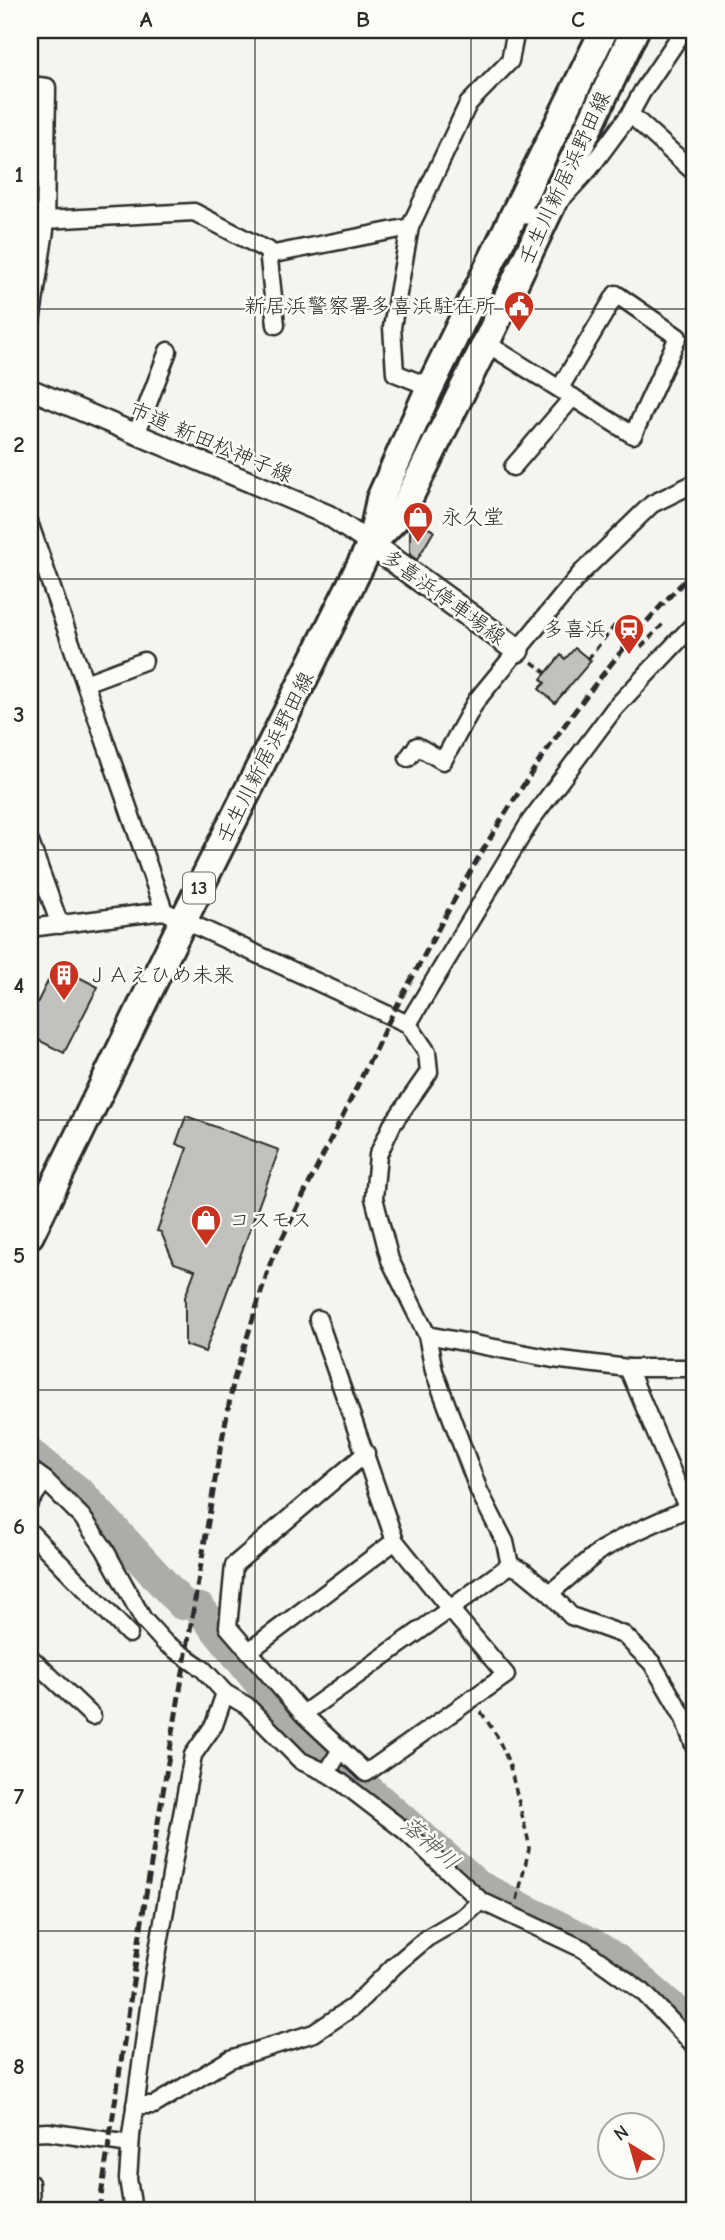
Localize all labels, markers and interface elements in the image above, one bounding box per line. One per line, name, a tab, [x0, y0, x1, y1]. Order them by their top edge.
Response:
text: A	[140, 6, 153, 33]
text: B	[356, 6, 370, 33]
text: C	[571, 6, 585, 33]
street label: 壬生川新居浜野田線	[513, 87, 615, 269]
text: 1	[14, 161, 24, 188]
public building icon: 新居浜警察署多喜浜駐在所	[502, 289, 536, 333]
place label: 新居浜警察署多喜浜駐在所	[244, 294, 496, 318]
street label: 市道 新田松神子線	[126, 397, 296, 487]
text: 2	[13, 431, 25, 458]
shop icon: 永久堂	[401, 500, 435, 544]
place label: 永久堂	[441, 505, 504, 529]
street label: 多喜浜停車場線	[377, 544, 511, 650]
station icon: 多喜浜	[612, 612, 646, 656]
place label: 多喜浜	[543, 617, 606, 641]
street label: 壬生川新居浜野田線	[211, 667, 319, 847]
text: 3	[13, 701, 25, 728]
road number: 13	[183, 873, 215, 904]
building icon: ＪＡえひめ未来	[47, 958, 81, 1002]
place label: ＪＡえひめ未来	[87, 963, 234, 987]
text: 4	[14, 972, 25, 999]
shop icon: コスモス	[189, 1203, 223, 1247]
place label: コスモス	[229, 1208, 312, 1232]
text: 5	[13, 1242, 25, 1269]
text: 6	[13, 1513, 25, 1540]
text: 7	[14, 1783, 25, 1810]
water label: 落神川	[395, 1810, 465, 1876]
text: 8	[13, 2053, 25, 2080]
north arrow	[596, 2110, 666, 2180]
text: N	[610, 2121, 633, 2146]

